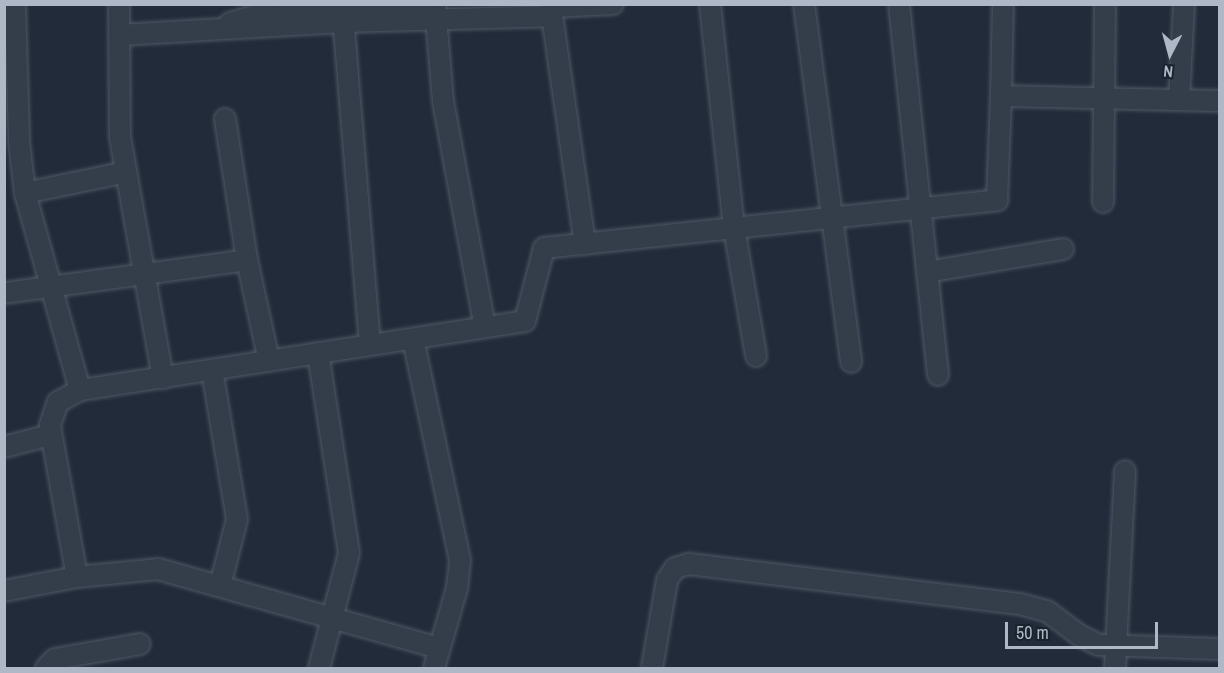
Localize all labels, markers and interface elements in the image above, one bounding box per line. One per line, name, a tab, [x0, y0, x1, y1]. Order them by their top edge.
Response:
north arrow	[1140, 24, 1200, 84]
text: N	[1162, 60, 1174, 83]
scale bar	[1008, 610, 1161, 648]
text: 50 m	[1016, 620, 1049, 645]

